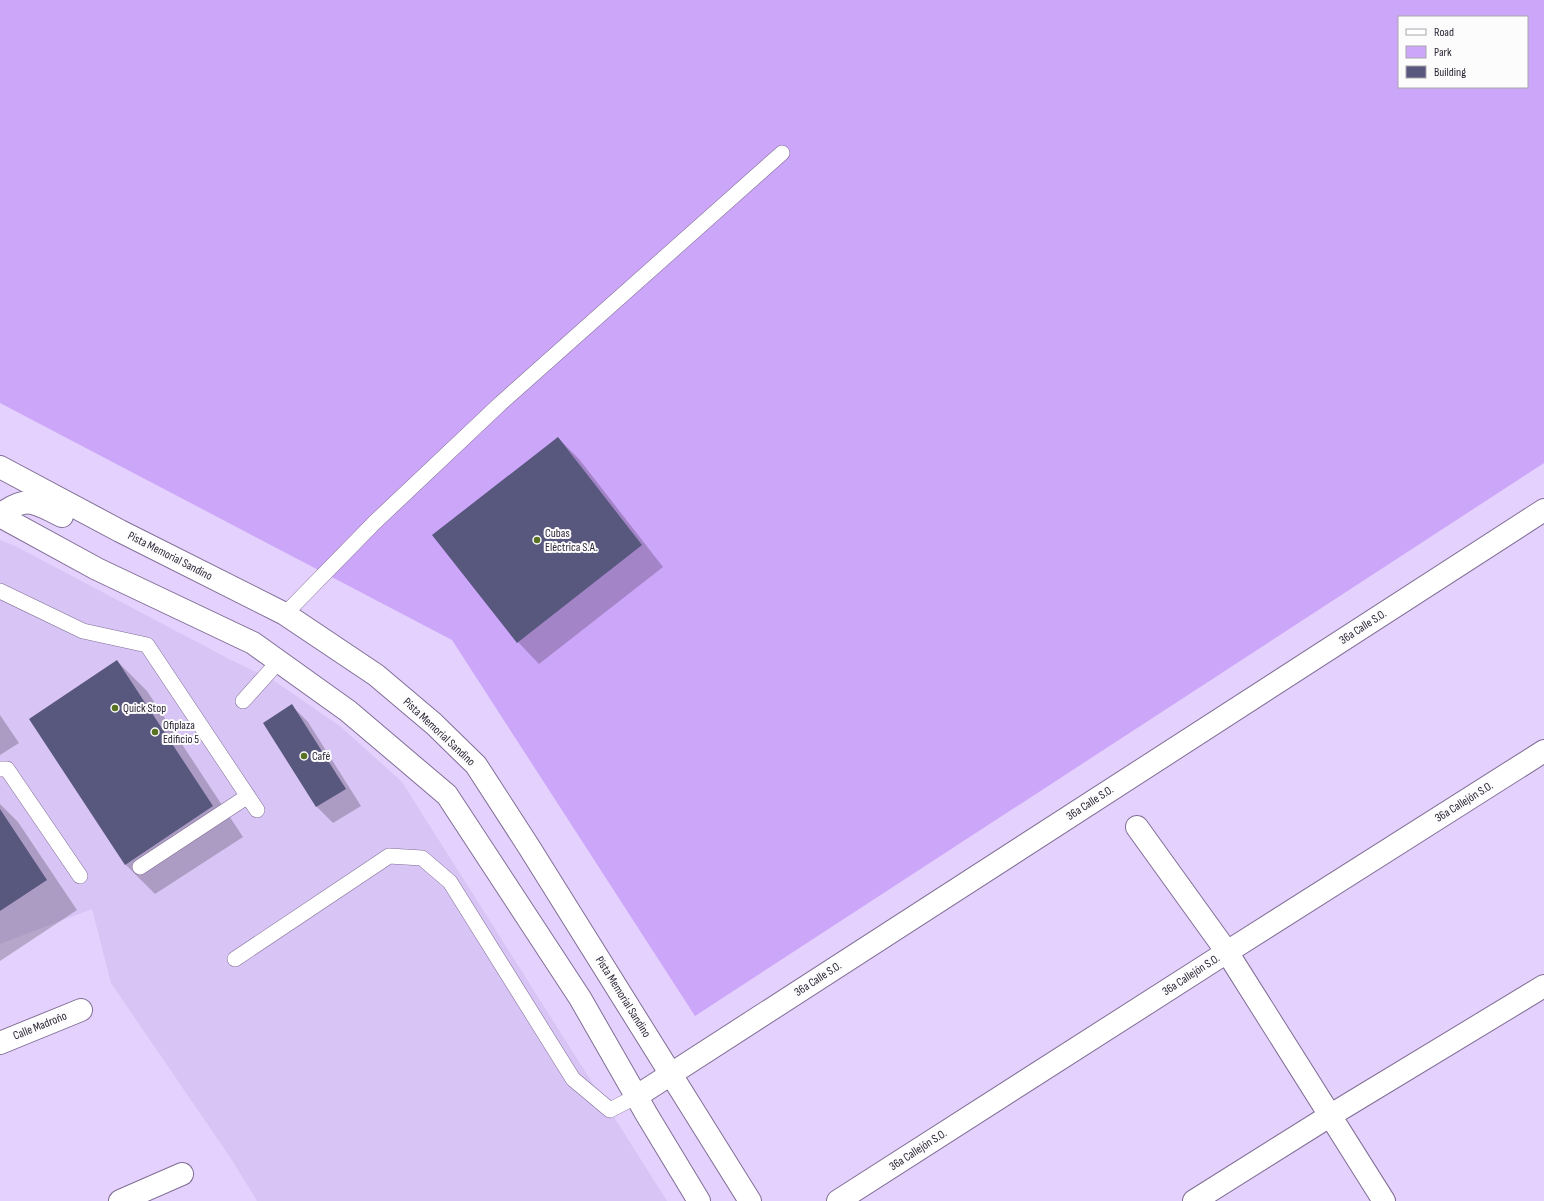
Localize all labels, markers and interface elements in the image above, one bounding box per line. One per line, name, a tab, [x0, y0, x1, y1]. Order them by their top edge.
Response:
legend	[1398, 16, 1528, 88]
text: Road	[1434, 25, 1454, 40]
text: Park	[1434, 45, 1452, 60]
text: Building	[1434, 65, 1466, 80]
place label: Cubas Eléctrica S.A.	[545, 526, 597, 555]
street label: Pista Memorial Sandino	[125, 528, 215, 584]
marker: Cubas Eléctrica S.A.	[532, 535, 542, 545]
street label: 36a Calle S.O.	[1337, 606, 1389, 648]
street label: Pista Memorial Sandino	[400, 695, 478, 769]
place label: Quick Stop	[123, 701, 166, 716]
marker: Quick Stop	[110, 703, 120, 713]
place label: Ofiplaza Edificio 5	[163, 718, 199, 747]
marker: Ofiplaza Edificio 5	[150, 727, 160, 737]
place label: Café	[312, 749, 330, 764]
marker: Café	[299, 751, 309, 761]
street label: 36a Callejón S.O.	[1432, 778, 1496, 826]
street label: 36a Calle S.O.	[1064, 782, 1116, 824]
street label: 36a Callejón S.O.	[1159, 951, 1223, 999]
street label: Pista Memorial Sandino	[592, 954, 654, 1040]
street label: 36a Calle S.O.	[792, 958, 844, 1000]
street label: Calle Madroño	[11, 1008, 69, 1044]
street label: 36a Callejón S.O.	[886, 1126, 950, 1174]

